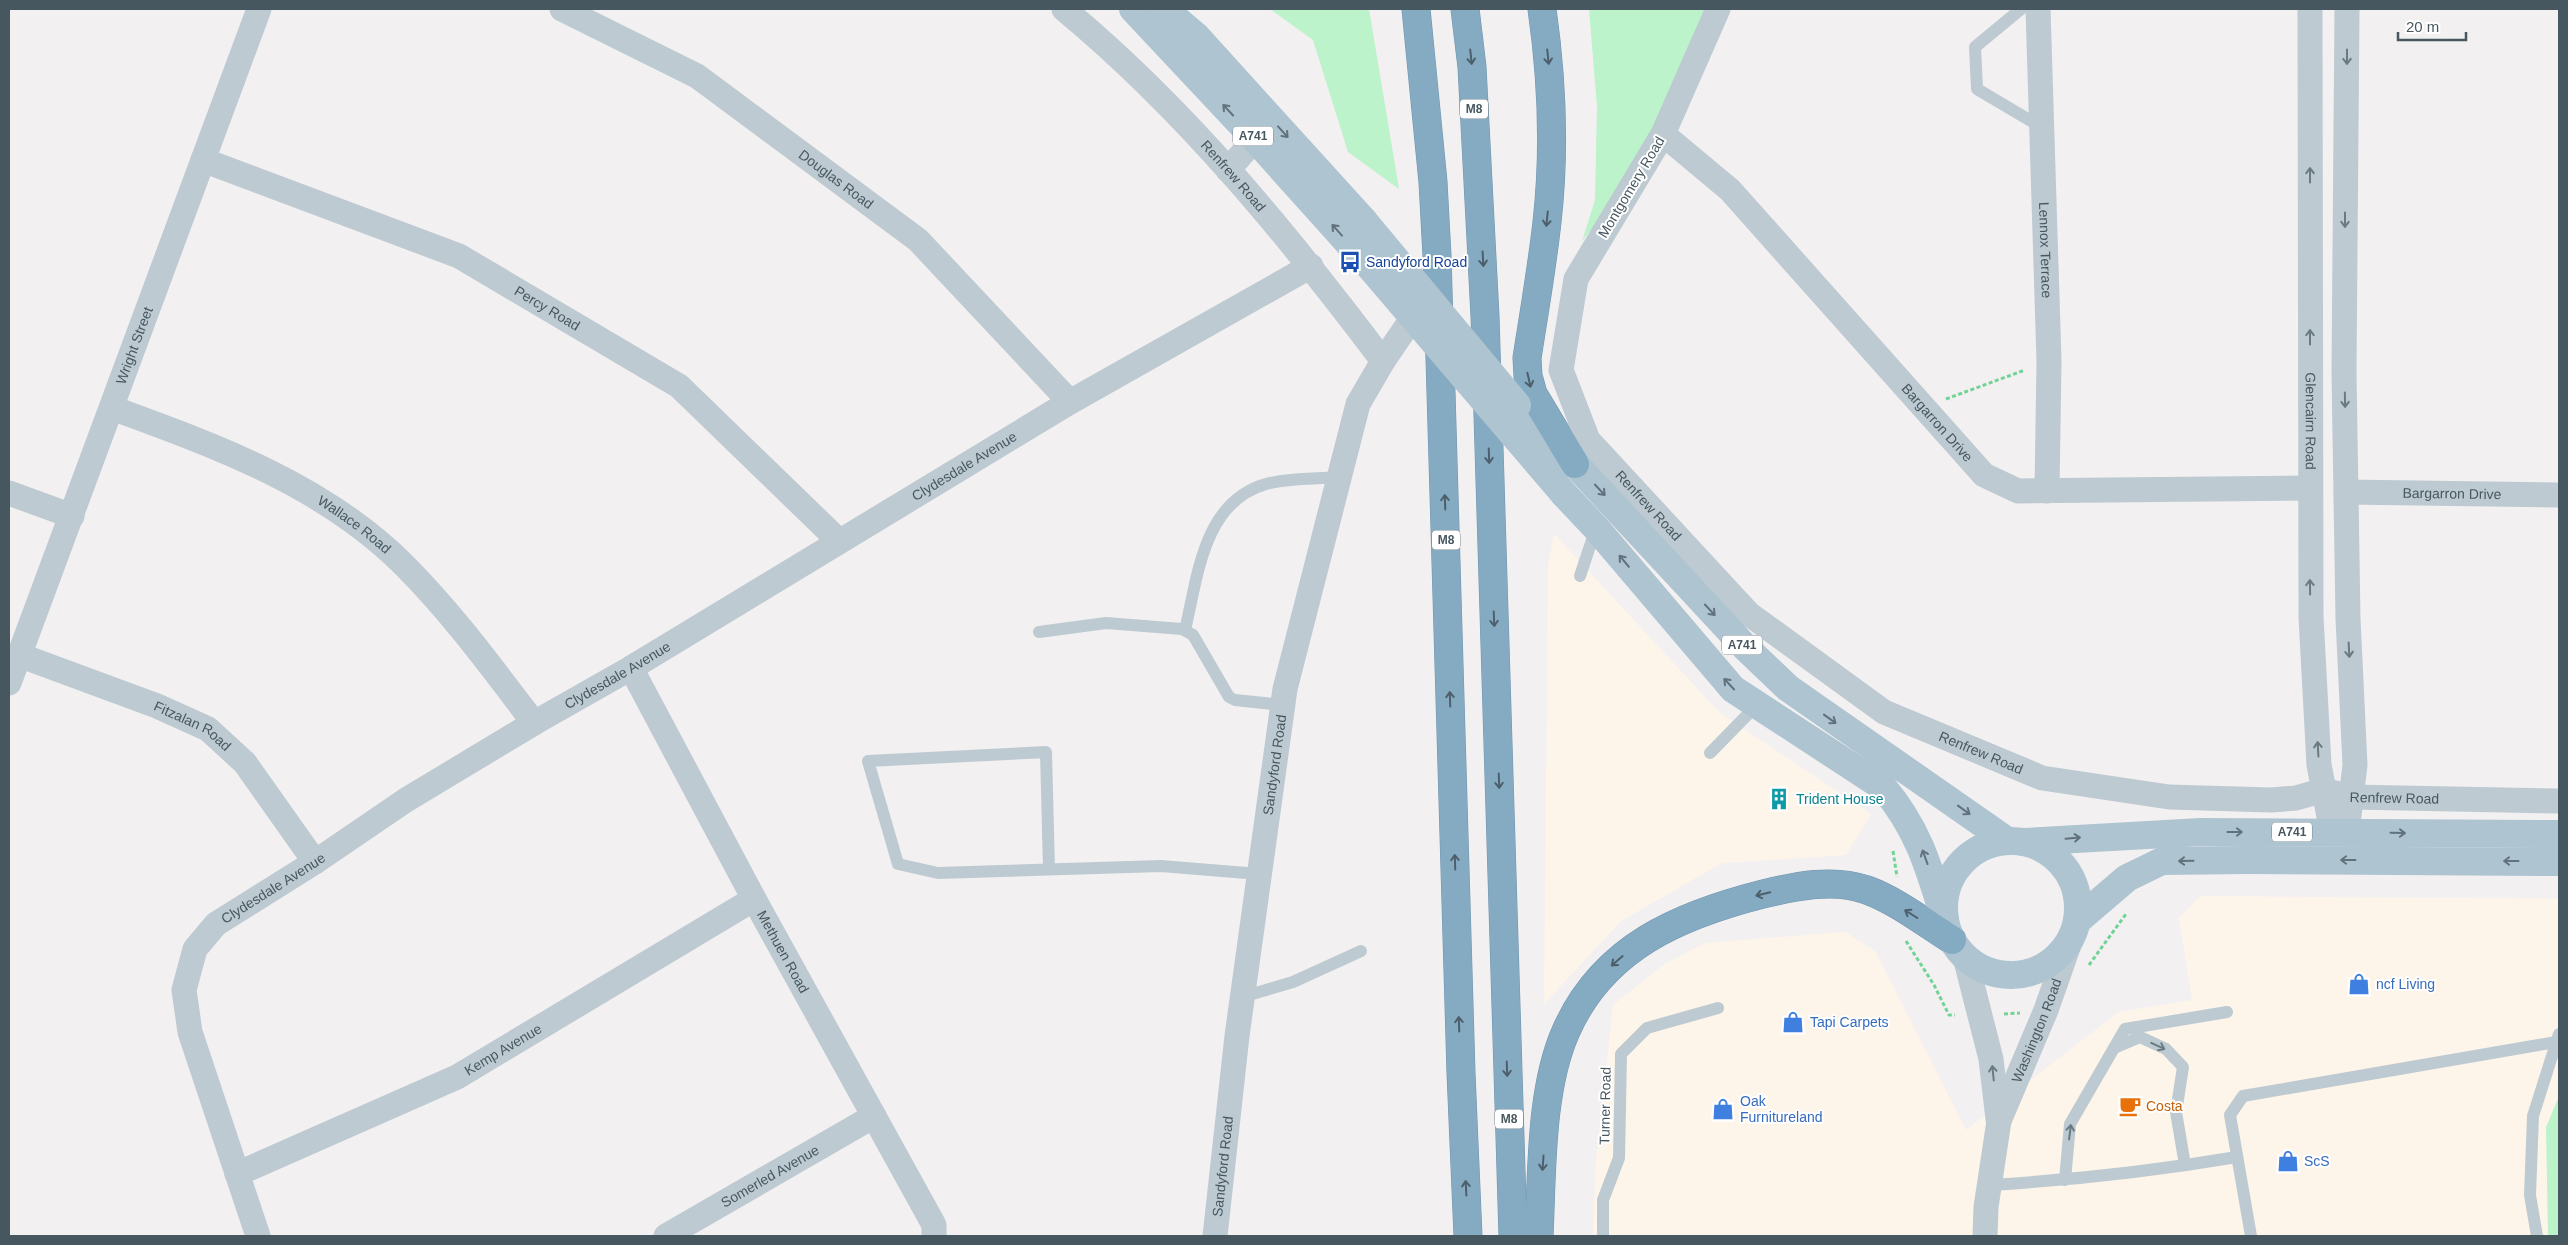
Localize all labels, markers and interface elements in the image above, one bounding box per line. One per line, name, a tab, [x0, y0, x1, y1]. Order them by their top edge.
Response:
scale bar	[2398, 10, 2466, 42]
text: 20 m	[2406, 18, 2439, 35]
one-way arrow	[1466, 49, 1476, 65]
one-way arrow	[1543, 49, 1553, 65]
one-way arrow	[2342, 49, 2352, 65]
road number: M8	[1460, 100, 1488, 118]
one-way arrow	[1222, 104, 1234, 117]
one-way arrow	[1277, 125, 1288, 138]
road number: A741	[1233, 126, 1273, 146]
street label: Montgomery Road	[1594, 134, 1668, 240]
street label: Renfrew Road	[1198, 137, 1269, 215]
street label: Douglas Road	[796, 146, 877, 212]
one-way arrow	[2305, 167, 2315, 183]
street label: Lennox Terrace	[2036, 201, 2055, 298]
one-way arrow	[1542, 211, 1552, 227]
one-way arrow	[2340, 212, 2350, 228]
one-way arrow	[1331, 224, 1343, 237]
bus stop icon: Sandyford Road	[1337, 249, 1363, 275]
one-way arrow	[1478, 251, 1487, 267]
place label: Sandyford Road	[1366, 254, 1467, 270]
street label: Percy Road	[512, 283, 583, 334]
street label: Wright Street	[113, 304, 156, 386]
one-way arrow	[2305, 329, 2315, 346]
one-way arrow	[1525, 372, 1534, 388]
street label: Glencairn Road	[2303, 372, 2319, 470]
street label: Bargarron Drive	[1898, 380, 1976, 465]
one-way arrow	[2340, 392, 2350, 408]
street label: Clydesdale Avenue	[909, 428, 1020, 504]
one-way arrow	[1484, 448, 1494, 464]
street label: Renfrew Road	[1612, 467, 1685, 544]
one-way arrow	[1594, 484, 1606, 497]
street label: Bargarron Drive	[2402, 485, 2502, 502]
street label: Wallace Road	[315, 492, 394, 557]
one-way arrow	[1440, 494, 1450, 510]
road number: M8	[1432, 530, 1460, 550]
one-way arrow	[1618, 554, 1629, 567]
one-way arrow	[2305, 579, 2315, 596]
one-way arrow	[1704, 603, 1716, 616]
one-way arrow	[1489, 610, 1499, 626]
road number: A741	[1722, 636, 1762, 654]
street label: Clydesdale Avenue	[562, 638, 673, 712]
one-way arrow	[2345, 642, 2354, 658]
one-way arrow	[1723, 678, 1735, 691]
one-way arrow	[1446, 692, 1455, 708]
street label: Fitzalan Road	[152, 698, 234, 754]
street label: Sandyford Road	[1260, 714, 1289, 816]
one-way arrow	[1823, 714, 1837, 724]
street label: Renfrew Road	[1937, 728, 2026, 777]
one-way arrow	[2314, 742, 2323, 758]
one-way arrow	[1494, 773, 1503, 789]
building icon: Trident House	[1766, 786, 1792, 812]
street label: Renfrew Road	[2349, 789, 2439, 807]
place label: Trident House	[1796, 791, 1884, 807]
one-way arrow	[1957, 805, 1971, 815]
road number: A741	[2272, 822, 2312, 842]
one-way arrow	[2226, 827, 2243, 837]
one-way arrow	[2389, 828, 2405, 838]
one-way arrow	[2065, 833, 2081, 842]
street label: Clydesdale Avenue	[218, 849, 328, 927]
one-way arrow	[1920, 850, 1929, 865]
one-way arrow	[1450, 854, 1460, 870]
one-way arrow	[2178, 856, 2194, 866]
one-way arrow	[2340, 856, 2356, 865]
one-way arrow	[2503, 856, 2519, 866]
one-way arrow	[1755, 890, 1771, 899]
street label: Methuen Road	[754, 908, 812, 996]
one-way arrow	[1904, 909, 1918, 919]
one-way arrow	[1610, 955, 1623, 967]
shop icon: ncf Living	[2346, 971, 2372, 997]
street label: Washington Road	[2008, 976, 2064, 1085]
place label: ncf Living	[2376, 976, 2435, 992]
shop icon: Tapi Carpets	[1780, 1009, 1806, 1035]
place label: Tapi Carpets	[1810, 1014, 1889, 1030]
one-way arrow	[1454, 1016, 1464, 1032]
street label: Kemp Avenue	[462, 1020, 545, 1079]
one-way arrow	[2151, 1041, 2166, 1051]
one-way arrow	[1503, 1060, 1512, 1076]
one-way arrow	[1988, 1065, 1998, 1081]
street label: Turner Road	[1596, 1067, 1614, 1145]
place label: Oak Furnitureland	[1740, 1093, 1823, 1125]
cafe icon: Costa	[2117, 1093, 2143, 1119]
shop icon: Oak Furnitureland	[1710, 1096, 1736, 1122]
place label: Costa	[2146, 1098, 2183, 1114]
road number: M8	[1495, 1110, 1523, 1128]
street label: Sandyford Road	[1209, 1115, 1236, 1218]
one-way arrow	[2065, 1124, 2075, 1140]
street label: Somerled Avenue	[718, 1141, 822, 1211]
shop icon: ScS	[2275, 1148, 2301, 1174]
place label: ScS	[2304, 1153, 2330, 1169]
one-way arrow	[1539, 1155, 1548, 1171]
one-way arrow	[1461, 1180, 1470, 1196]

